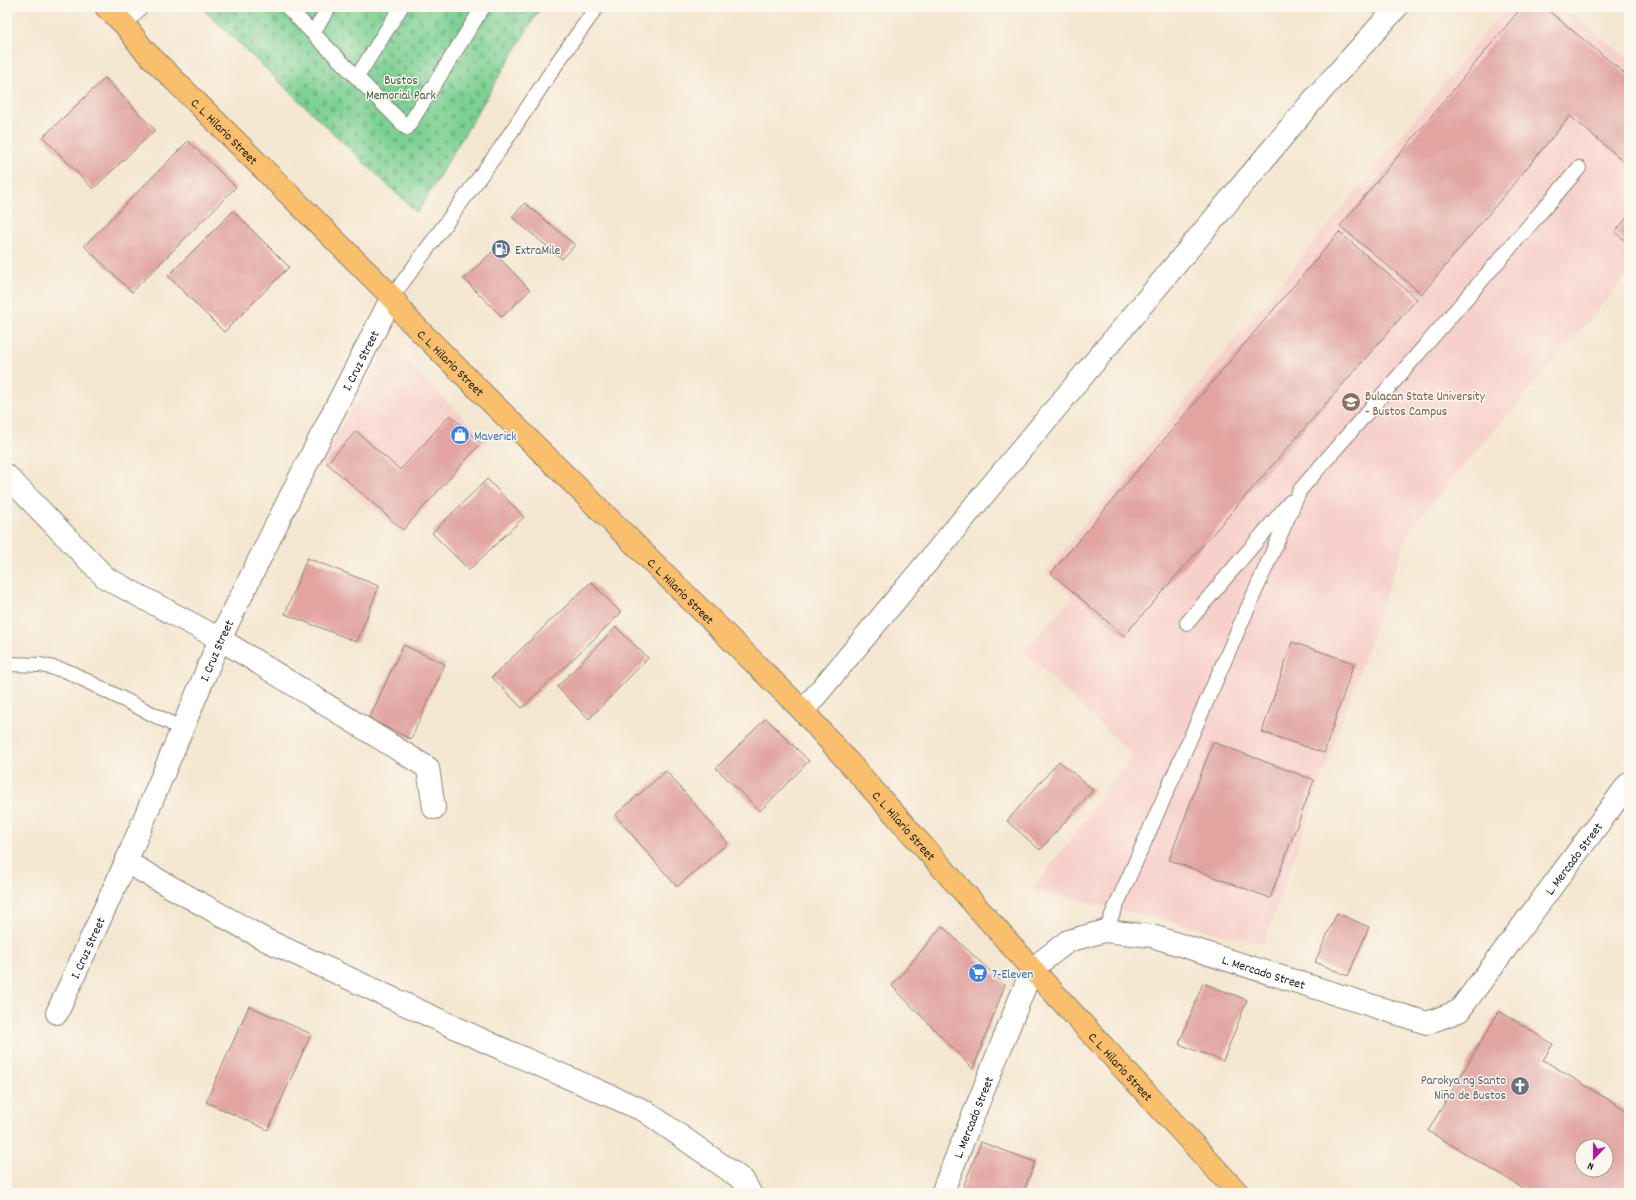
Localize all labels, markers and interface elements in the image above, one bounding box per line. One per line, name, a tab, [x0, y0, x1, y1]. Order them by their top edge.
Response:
park label: Bustos Memorial Park	[366, 72, 436, 106]
street label: C. L. Hilario Street	[185, 95, 261, 170]
fuel station icon: ExtraMile	[490, 238, 512, 260]
place label: ExtraMile	[515, 242, 561, 261]
street label: C. L. Hilario Street	[412, 326, 487, 402]
street label: I. Cruz Street	[339, 328, 385, 395]
place label: Bulacan State University - Bustos Campus	[1365, 388, 1486, 422]
school or university icon: Bulacan State University - Bustos Campus	[1340, 391, 1362, 413]
shop icon: Maverick	[449, 424, 471, 446]
place label: Maverick	[474, 428, 517, 447]
street label: C. L. Hilario Street	[642, 554, 718, 630]
street label: I. Cruz Street	[196, 617, 240, 685]
street label: C. L. Hilario Street	[866, 788, 939, 866]
street label: L. Mercado Street	[1542, 819, 1609, 900]
street label: I. Cruz Street	[67, 915, 112, 982]
street label: L. Mercado Street	[1219, 952, 1307, 996]
supermarket icon: 7-Eleven	[967, 962, 989, 984]
place label: 7-Eleven	[992, 966, 1033, 985]
street label: C. L. Hilario Street	[1083, 1029, 1156, 1107]
place label: Parokya ng Santo Niño de Bustos	[1421, 1072, 1506, 1106]
street label: L. Mercado Street	[950, 1074, 1000, 1162]
church icon: Parokya ng Santo Niño de Bustos	[1509, 1075, 1531, 1097]
north arrow	[1574, 1138, 1614, 1178]
text: N	[1585, 1157, 1597, 1174]

